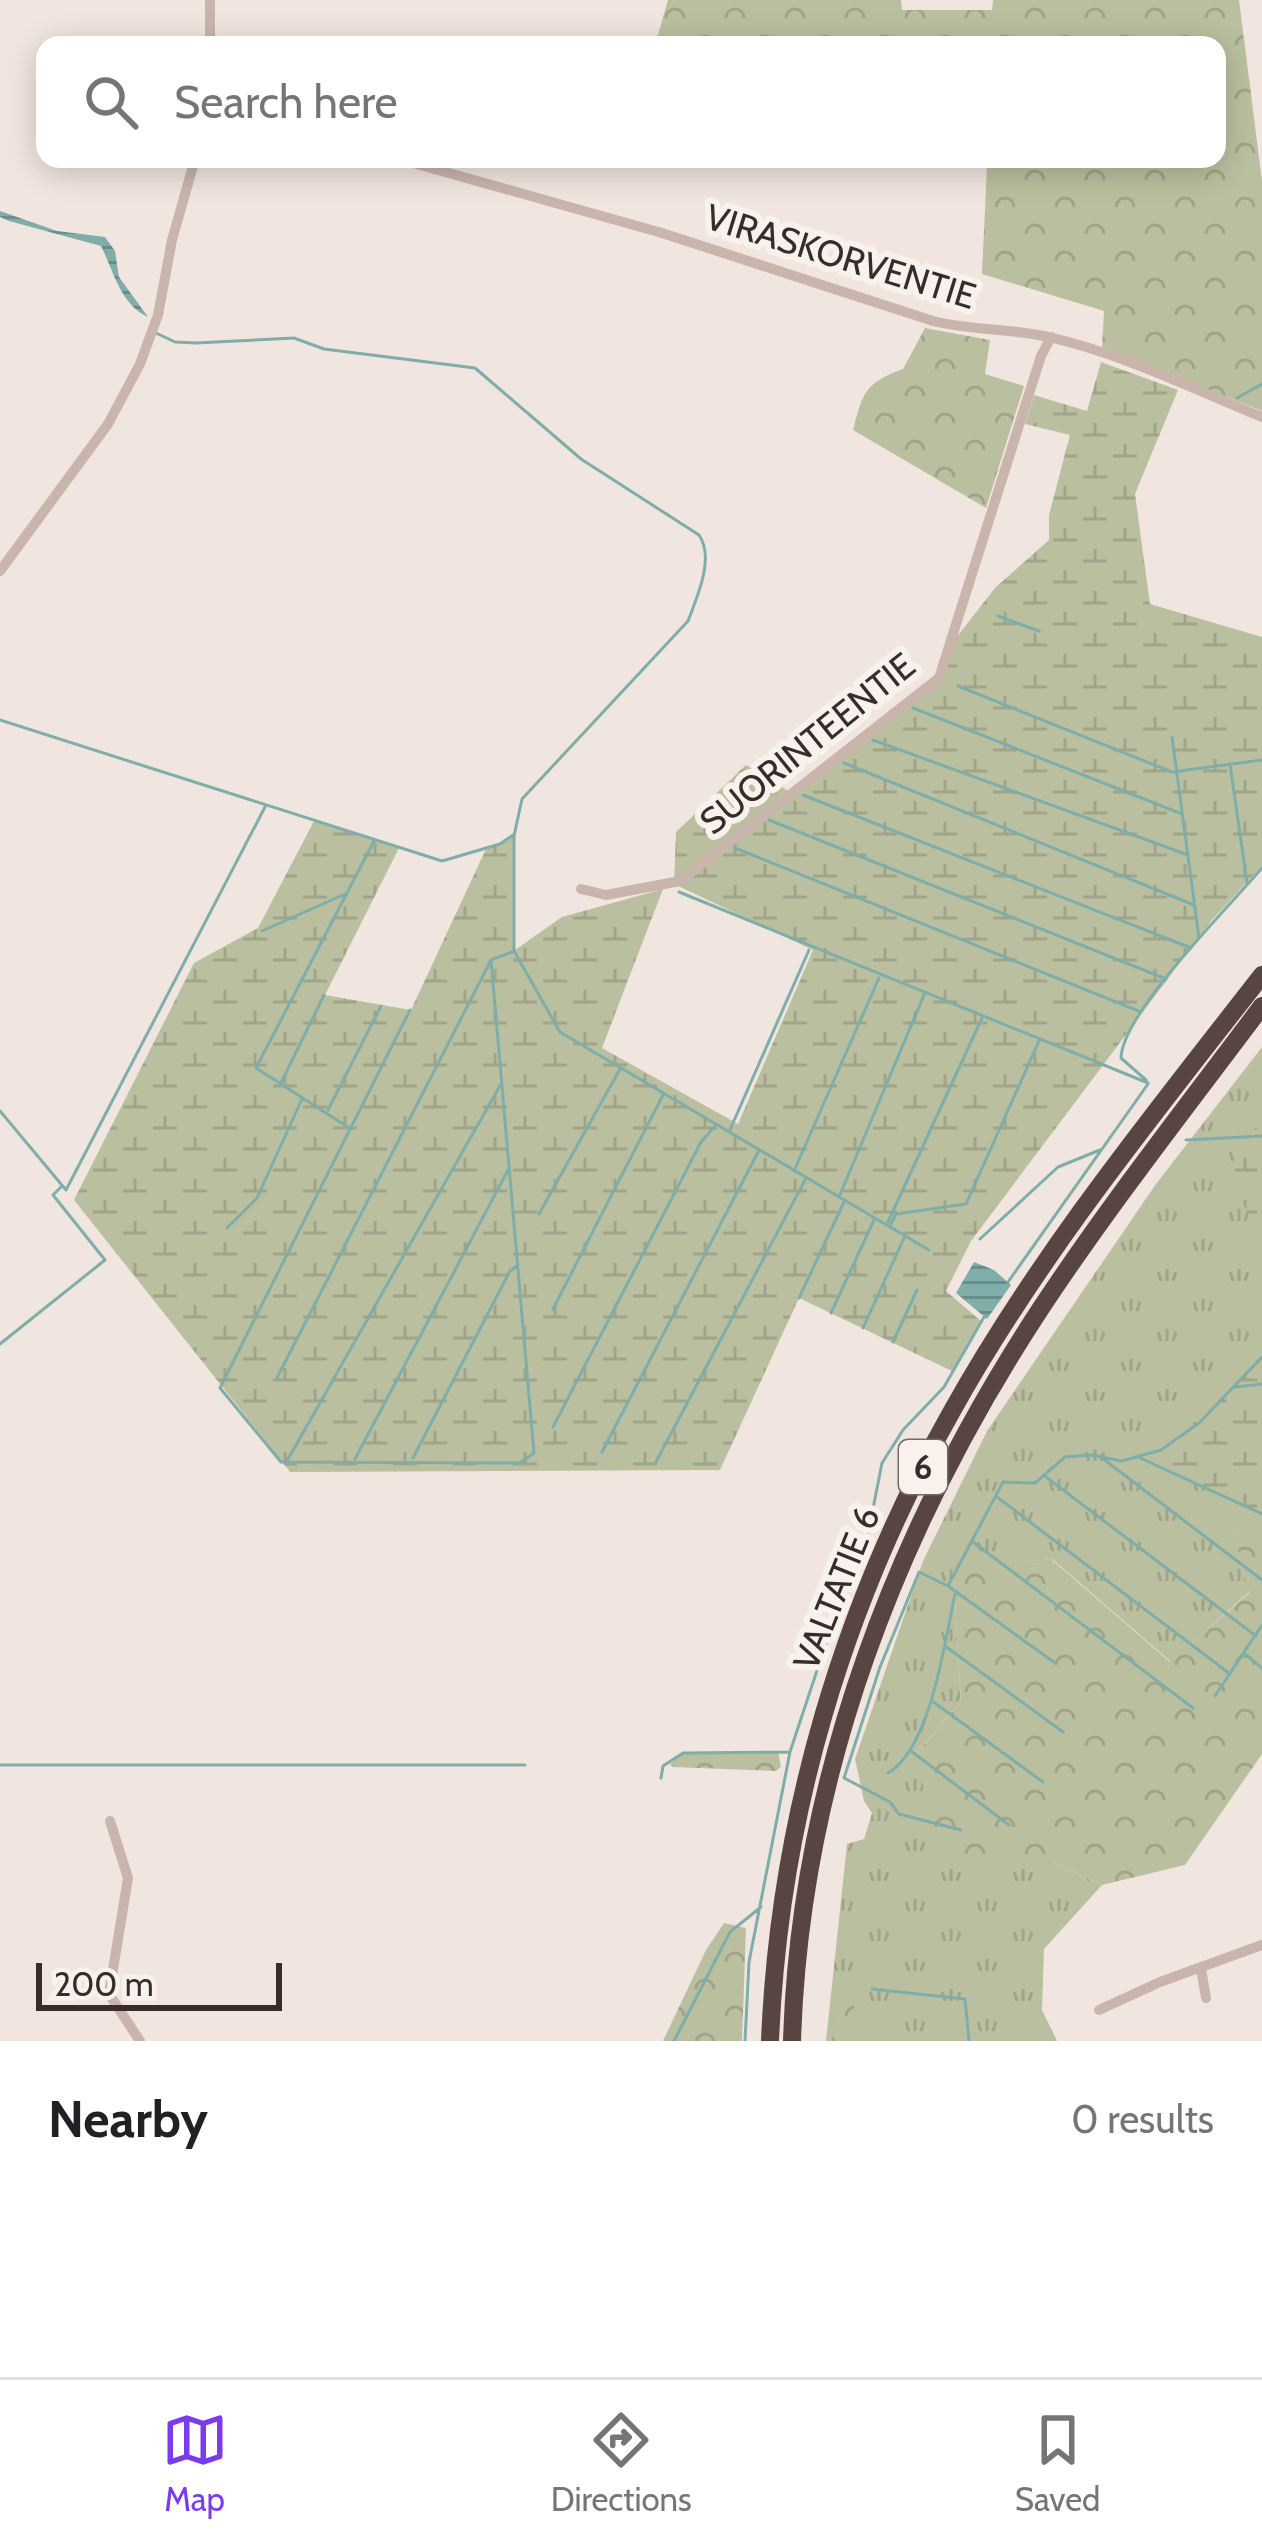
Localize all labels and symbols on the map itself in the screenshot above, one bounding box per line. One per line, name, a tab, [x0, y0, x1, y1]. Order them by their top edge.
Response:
street label: VIRASKORVENTIE	[701, 194, 981, 318]
street label: SUORINTEENTIE	[691, 643, 923, 843]
road number: 6	[899, 1440, 947, 1494]
street label: VALTATIE 6	[783, 1500, 889, 1676]
scale bar	[36, 1957, 282, 2010]

